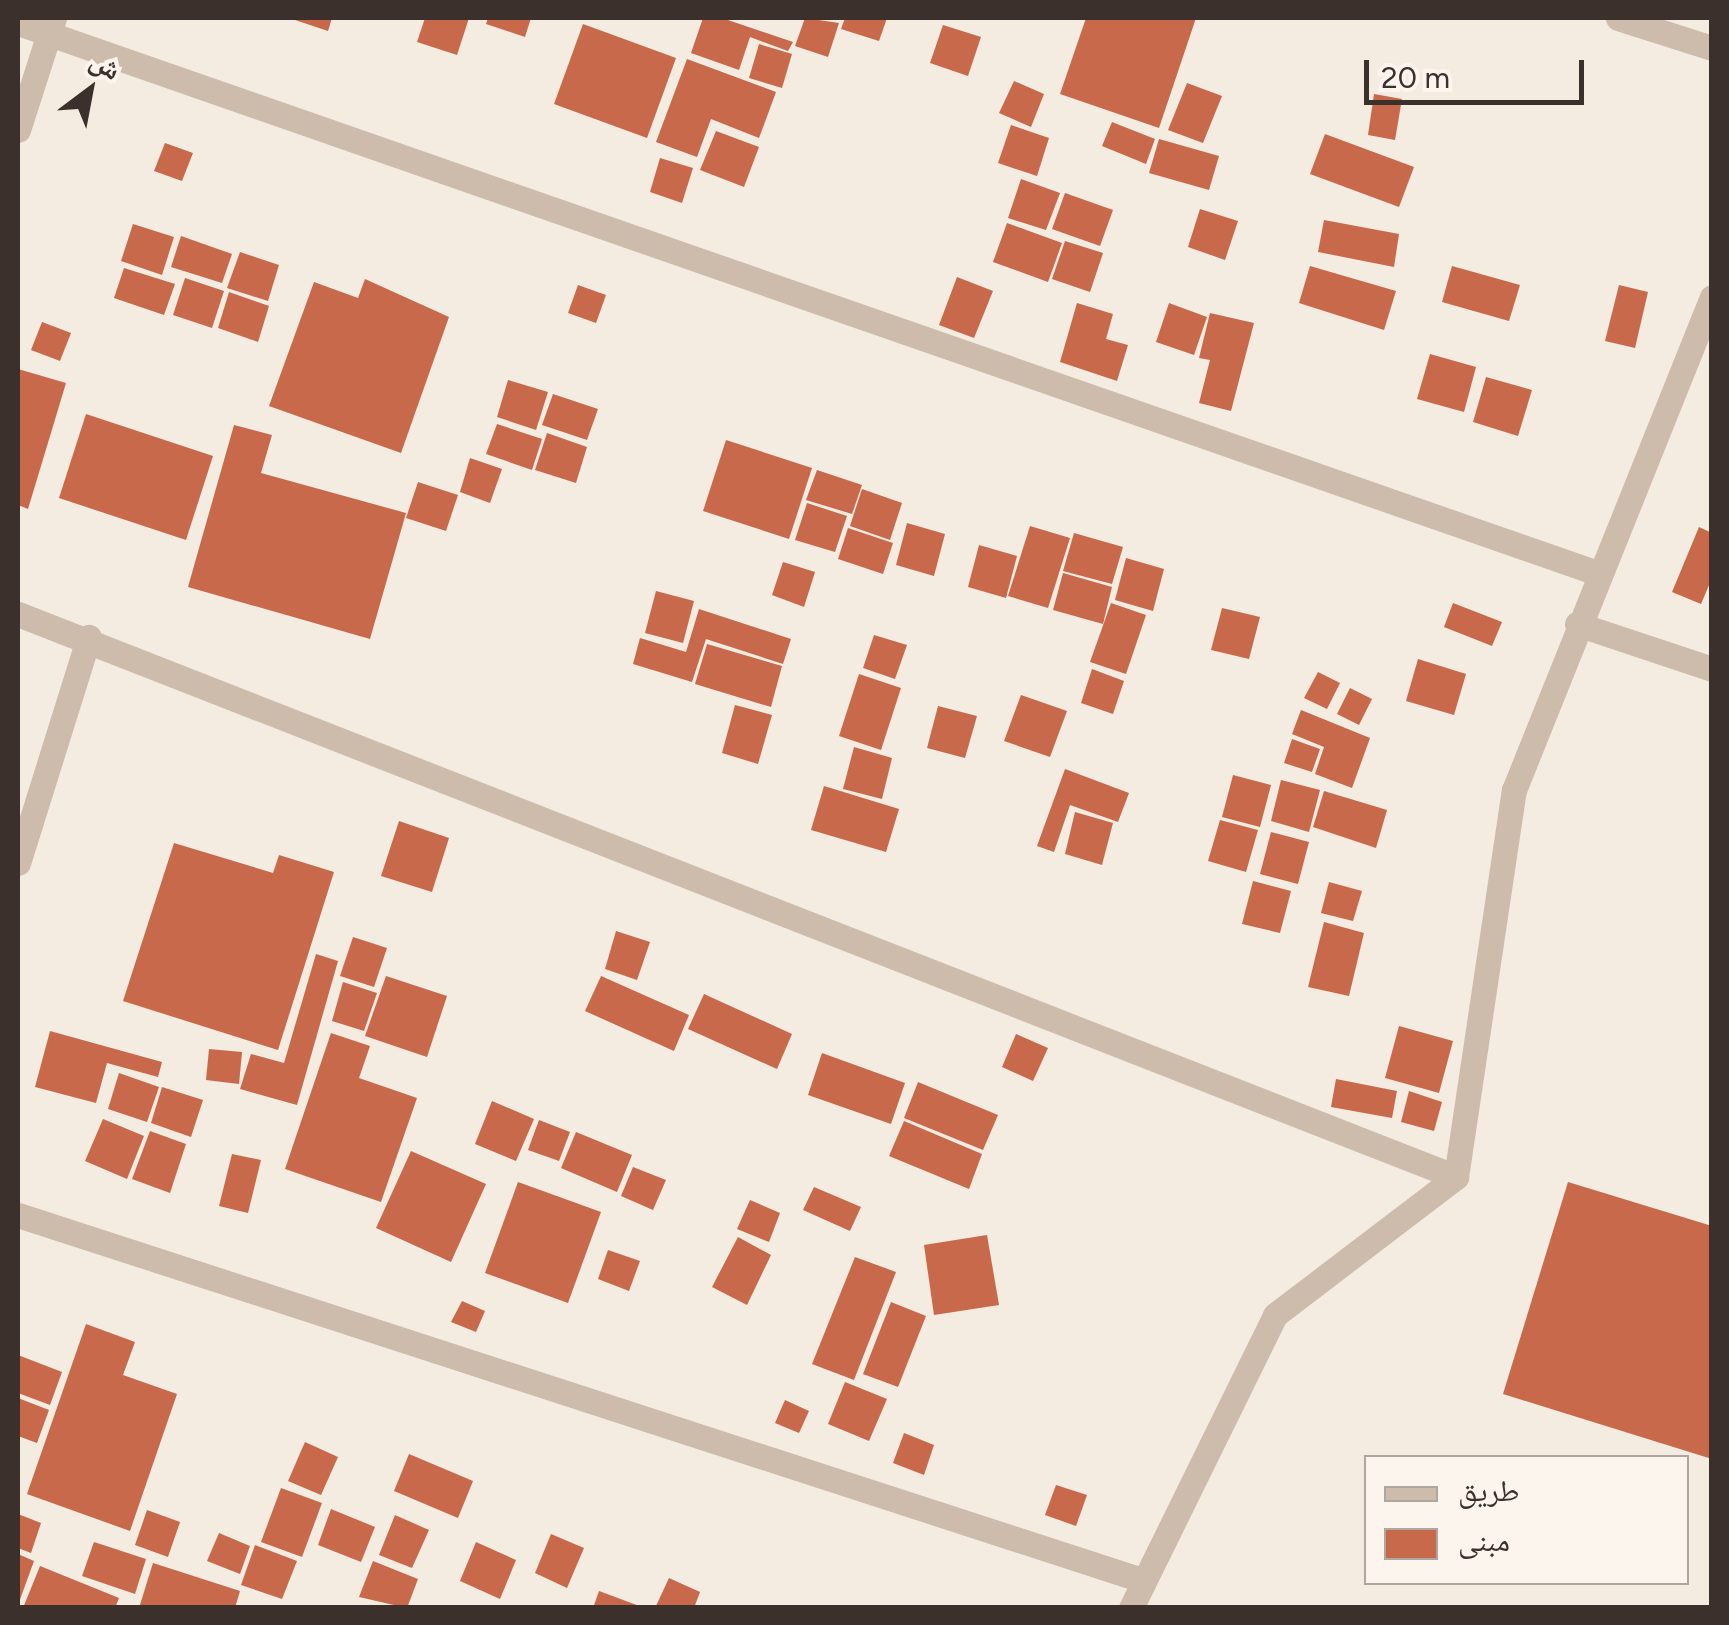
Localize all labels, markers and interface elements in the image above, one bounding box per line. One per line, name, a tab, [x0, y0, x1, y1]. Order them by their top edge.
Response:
north arrow	[40, 40, 140, 140]
scale bar	[1369, 40, 1589, 102]
text: ش	[84, 42, 128, 87]
text: 20 m	[1381, 59, 1450, 96]
legend	[1364, 1455, 1689, 1585]
text: طريق	[1458, 1472, 1519, 1509]
text: مبنى	[1458, 1522, 1510, 1559]

